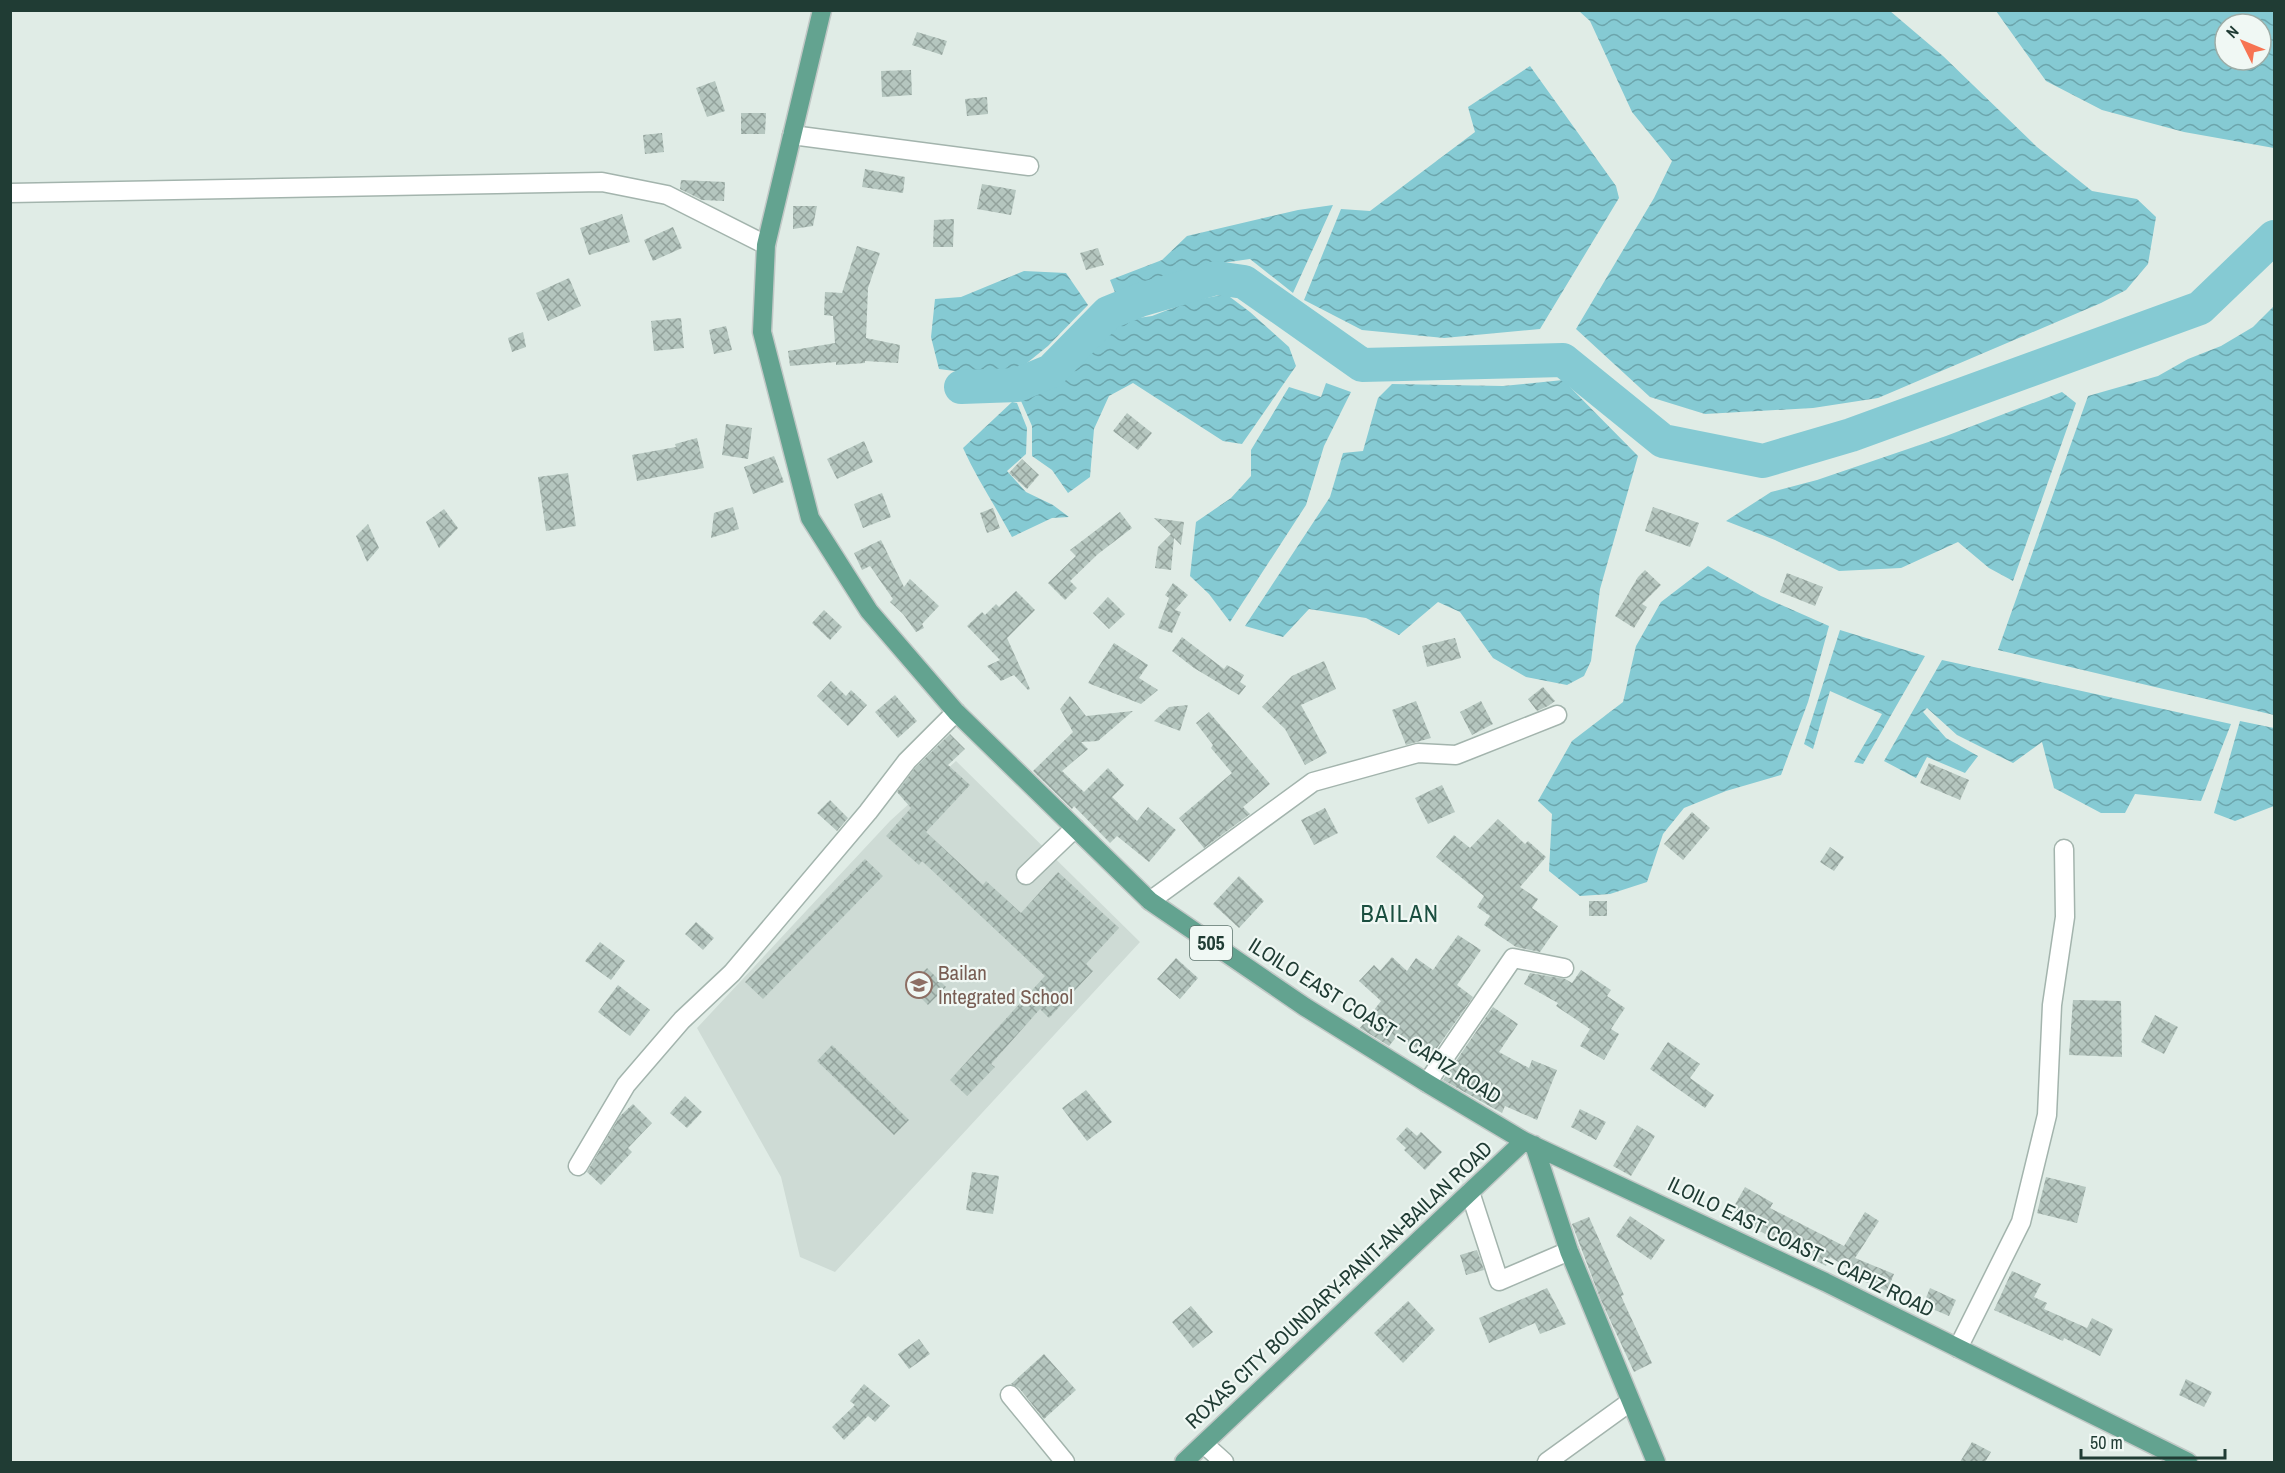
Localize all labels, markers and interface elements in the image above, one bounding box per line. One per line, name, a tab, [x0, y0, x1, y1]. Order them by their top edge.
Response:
north arrow	[2213, 12, 2273, 72]
text: N	[2221, 21, 2243, 43]
district label: BAILAN	[1360, 897, 1440, 929]
road number: 505	[1190, 926, 1232, 960]
street label: ILOILO EAST COAST – CAPIZ ROAD	[1243, 931, 1507, 1111]
place label: Bailan Integrated School	[938, 958, 1073, 1011]
school or university icon: Bailan Integrated School	[904, 970, 934, 1000]
street label: ROXAS CITY BOUNDARY-PANIT-AN-BAILAN ROAD	[1179, 1134, 1498, 1435]
street label: ILOILO EAST COAST – CAPIZ ROAD	[1663, 1169, 1939, 1324]
scale bar	[2081, 1422, 2225, 1460]
text: 50 m	[2090, 1430, 2123, 1455]

